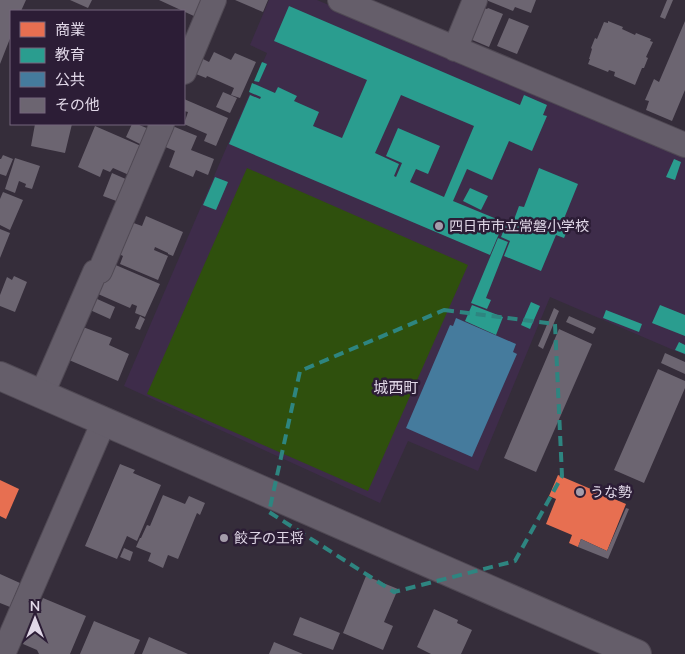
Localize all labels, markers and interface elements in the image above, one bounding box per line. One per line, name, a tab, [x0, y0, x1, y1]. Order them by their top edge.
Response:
legend	[10, 10, 185, 125]
text: 商業	[55, 20, 85, 40]
text: 教育	[55, 45, 85, 65]
text: 公共	[55, 70, 85, 90]
text: その他	[55, 95, 100, 115]
place label: 四日市市立常磐小学校	[449, 217, 589, 236]
marker: 四日市市立常磐小学校	[433, 220, 445, 232]
district label: 城西町	[373, 378, 419, 398]
place label: うな勢	[590, 483, 632, 502]
marker: うな勢	[574, 486, 586, 498]
place label: 餃子の王将	[234, 529, 304, 548]
marker: 餃子の王将	[218, 532, 230, 544]
north arrow	[10, 594, 60, 644]
text: N	[30, 597, 40, 616]

